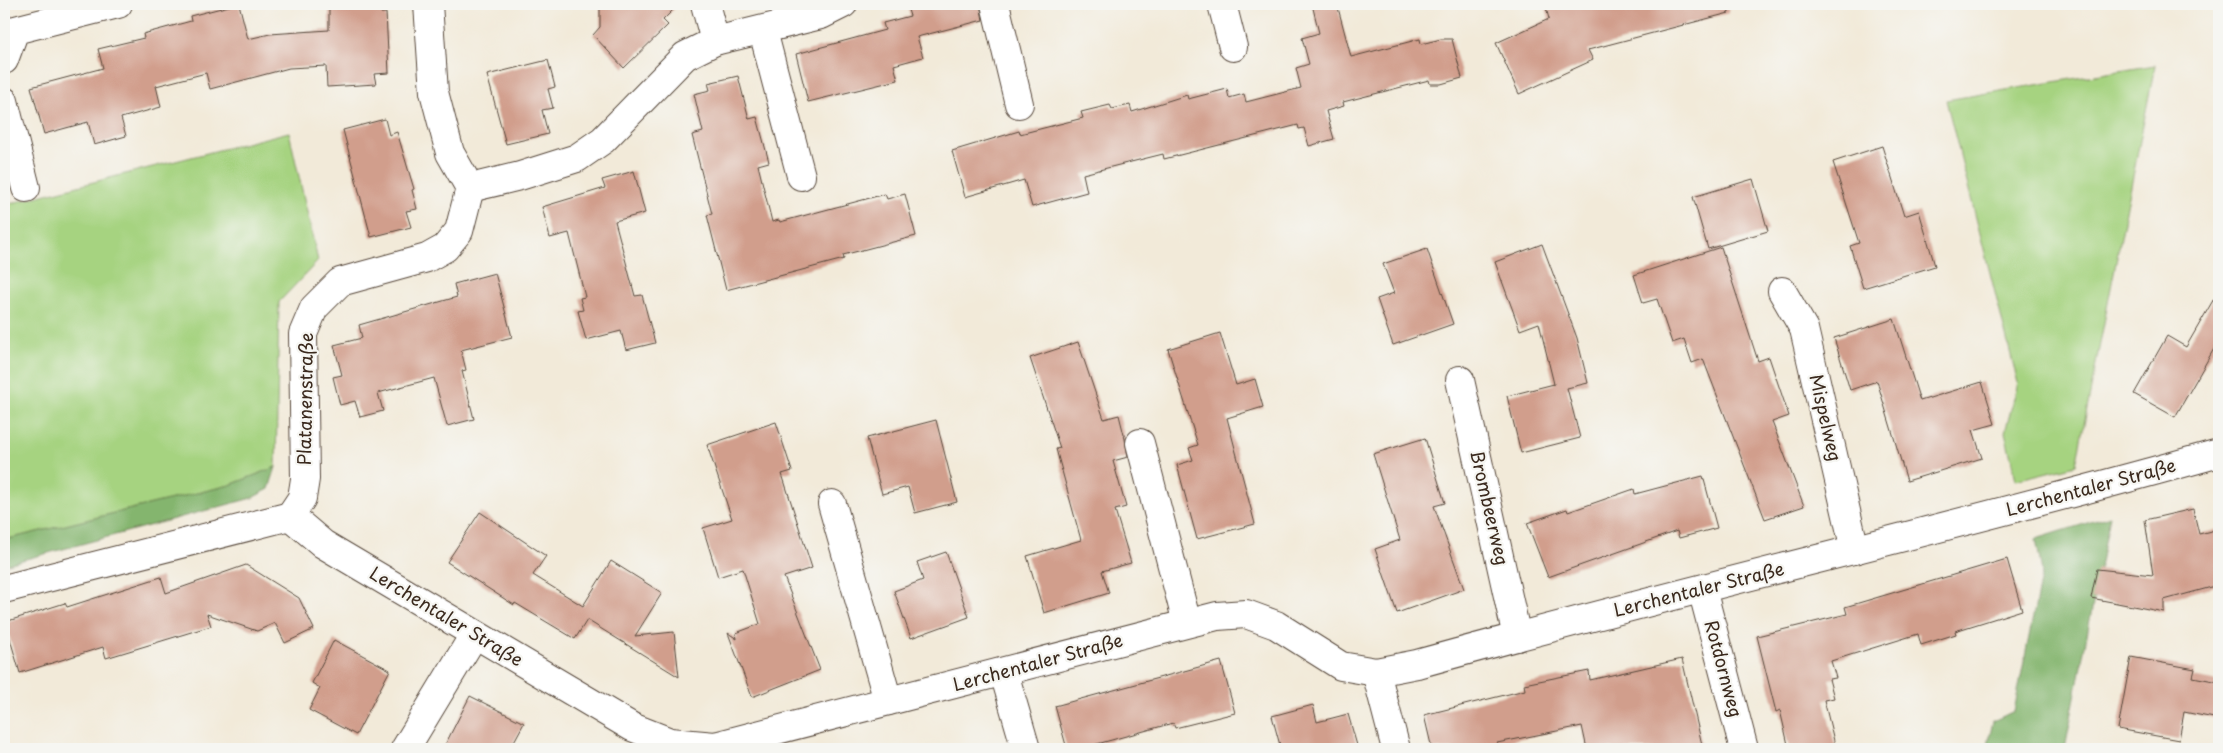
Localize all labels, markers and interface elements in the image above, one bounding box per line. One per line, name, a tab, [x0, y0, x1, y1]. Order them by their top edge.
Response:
street label: Platanenstraße	[290, 332, 319, 466]
street label: Mispelweg	[1803, 371, 1850, 464]
street label: Brombeerweg	[1464, 447, 1517, 568]
street label: Lerchentaler Straße	[2003, 451, 2179, 522]
street label: Lerchentaler Straße	[1610, 554, 1787, 623]
street label: Lerchentaler Straße	[365, 559, 529, 672]
street label: Rotdornweg	[1698, 617, 1750, 720]
street label: Lerchentaler Straße	[950, 626, 1126, 697]

